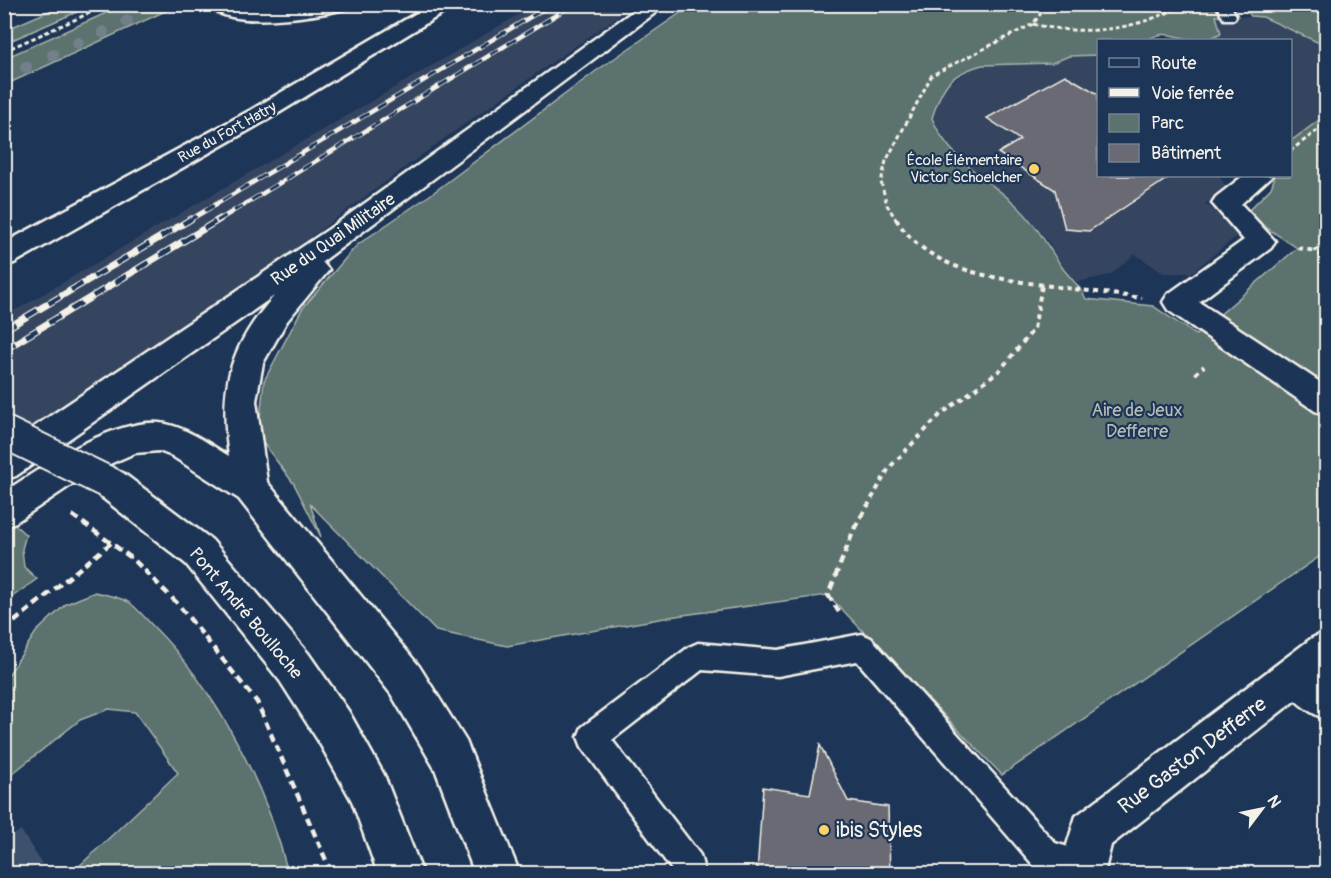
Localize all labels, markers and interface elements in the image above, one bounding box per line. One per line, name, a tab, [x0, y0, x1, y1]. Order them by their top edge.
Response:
legend	[1097, 39, 1292, 177]
text: Route	[1151, 52, 1196, 75]
text: Voie ferrée	[1151, 82, 1234, 105]
street label: Rue du Fort Hatry	[175, 97, 280, 167]
text: Parc	[1151, 112, 1184, 135]
text: Bâtiment	[1151, 142, 1222, 165]
place label: École Élémentaire Victor Schoelcher	[907, 151, 1023, 187]
marker: École Élémentaire Victor Schoelcher	[1027, 162, 1041, 176]
street label: Rue du Quai Militaire	[266, 188, 400, 291]
park label: Aire de Jeux Defferre	[1091, 399, 1183, 443]
street label: Pont André Boulloche	[184, 543, 307, 684]
street label: Rue Gaston Defferre	[1113, 690, 1273, 820]
north arrow	[1232, 779, 1292, 839]
text: N	[1263, 792, 1285, 812]
place label: ibis Styles	[836, 817, 923, 844]
marker: ibis Styles	[817, 823, 831, 837]

